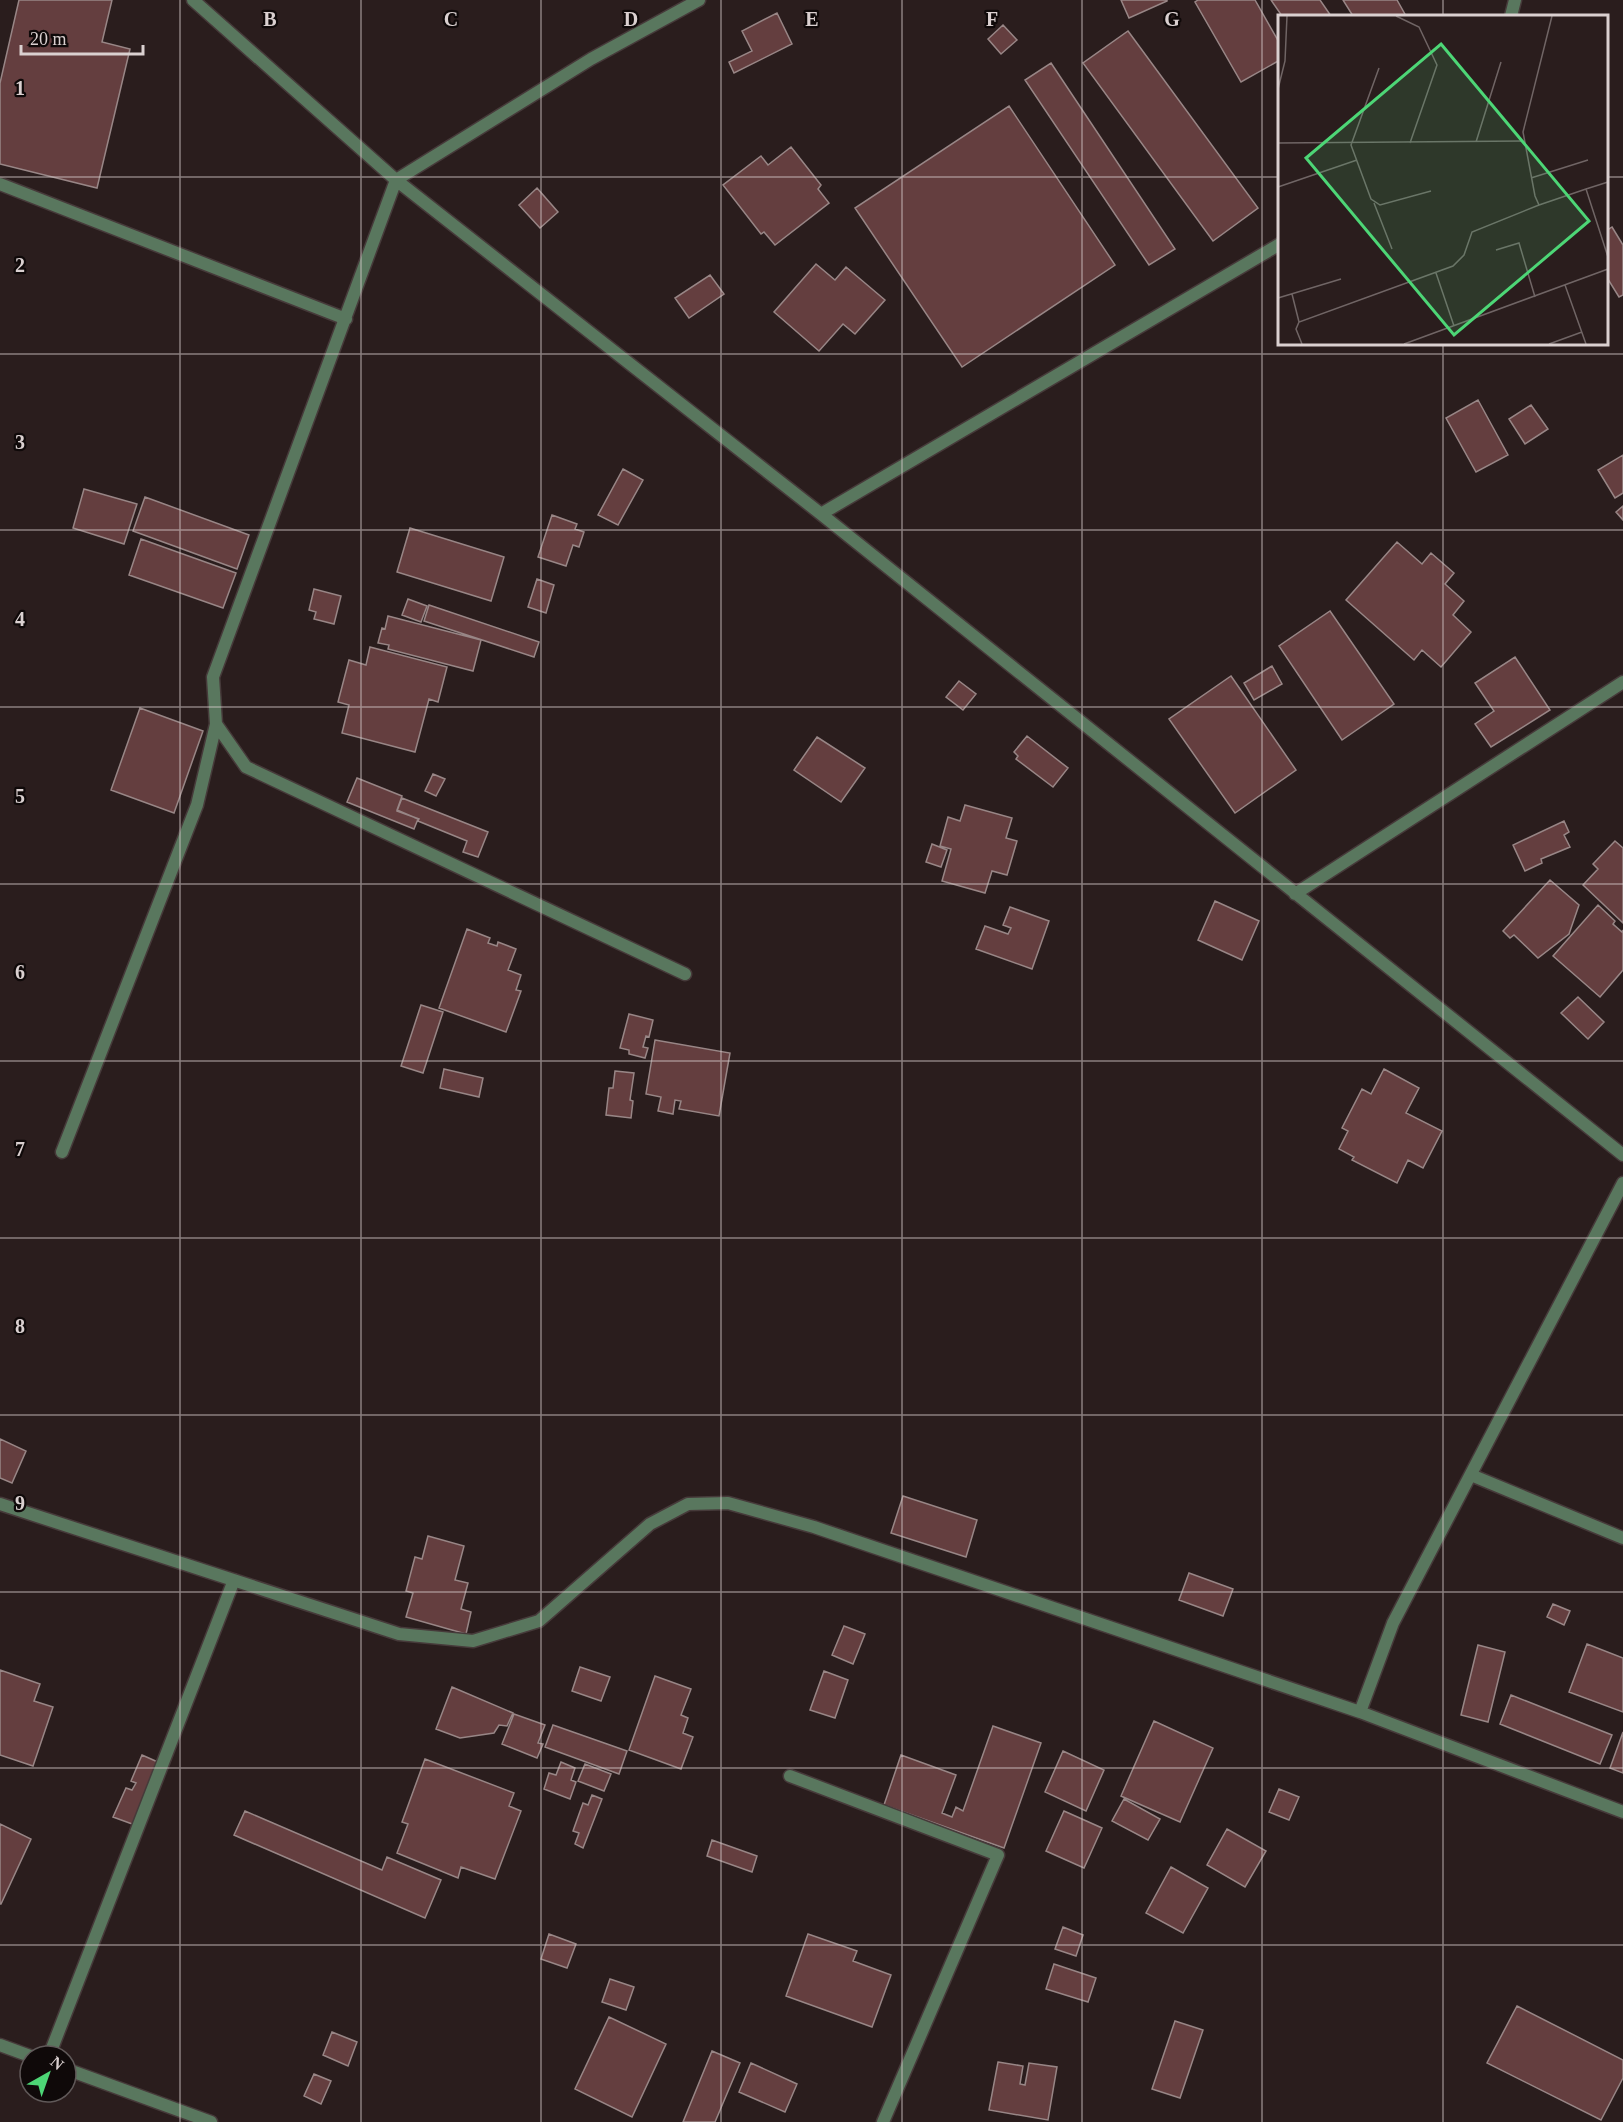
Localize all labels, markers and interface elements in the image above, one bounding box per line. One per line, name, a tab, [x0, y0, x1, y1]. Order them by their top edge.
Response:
text: B	[263, 8, 277, 30]
text: C	[444, 8, 458, 30]
text: D	[624, 8, 638, 30]
text: E	[805, 8, 819, 30]
text: F	[986, 8, 998, 30]
text: G	[1164, 8, 1180, 30]
inset map	[1278, 15, 1608, 345]
scale bar	[21, 18, 142, 56]
text: 20 m	[30, 29, 67, 49]
text: 1	[15, 77, 25, 99]
text: 2	[15, 254, 25, 276]
text: 3	[15, 431, 25, 453]
text: 4	[15, 608, 25, 630]
text: 5	[15, 785, 25, 807]
text: 6	[15, 961, 25, 983]
text: 7	[15, 1138, 25, 1160]
text: 8	[15, 1315, 25, 1337]
text: 9	[15, 1492, 25, 1514]
north arrow	[18, 2044, 78, 2104]
text: N	[47, 2053, 68, 2073]

